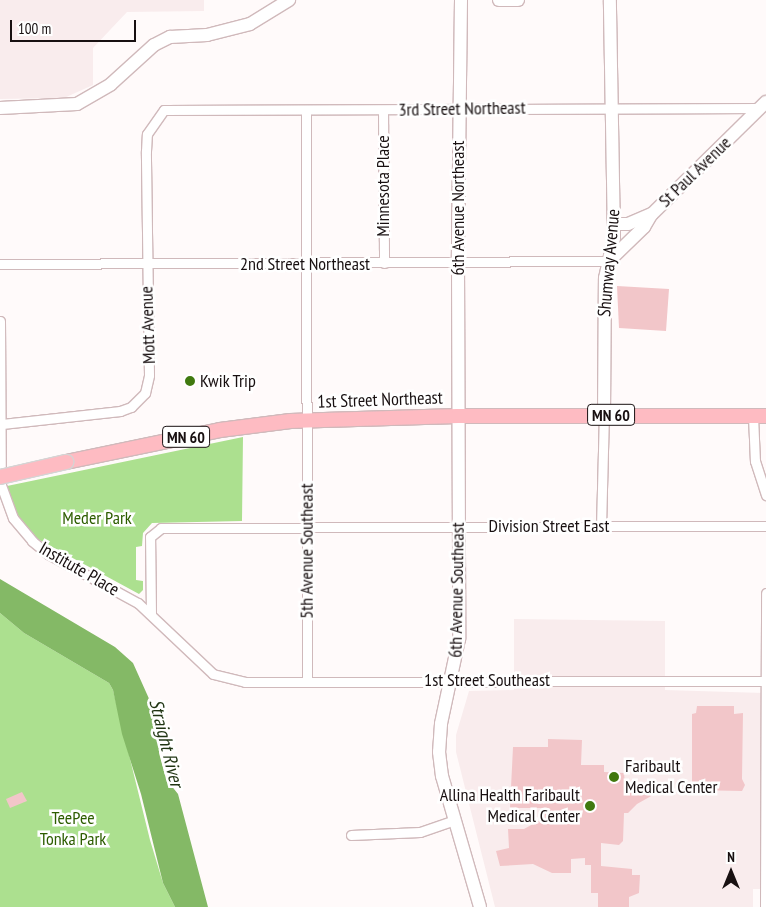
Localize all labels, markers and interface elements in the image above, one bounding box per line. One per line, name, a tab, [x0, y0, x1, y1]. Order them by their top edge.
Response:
scale bar	[12, 10, 139, 42]
text: 100 m	[18, 19, 51, 38]
street label: 3rd Street Northeast	[398, 97, 526, 121]
street label: St Paul Avenue	[654, 132, 736, 212]
street label: Minnesota Place	[372, 135, 394, 237]
street label: 6th Avenue Northeast	[447, 140, 469, 276]
street label: Shumway Avenue	[593, 208, 625, 318]
street label: 2nd Street Northeast	[240, 253, 370, 275]
street label: Mott Avenue	[136, 285, 160, 365]
place label: Kwik Trip	[200, 370, 257, 392]
marker: Kwik Trip	[184, 375, 196, 387]
street label: 1st Street Northeast	[317, 387, 443, 413]
road number: MN 60	[586, 402, 636, 428]
road number: MN 60	[161, 424, 211, 451]
street label: 5th Avenue Southeast	[296, 483, 318, 619]
park label: Meder Park	[62, 507, 132, 529]
street label: Division Street East	[489, 515, 609, 537]
street label: 6th Avenue Southeast	[445, 522, 469, 658]
street label: Institute Place	[35, 537, 123, 601]
street label: 1st Street Southeast	[424, 669, 550, 691]
water label: Straight River	[144, 697, 188, 789]
place label: Faribault Medical Center	[625, 756, 717, 799]
marker: Faribault Medical Center	[607, 770, 621, 784]
place label: Allina Health Faribault Medical Center	[440, 785, 580, 828]
marker: Allina Health Faribault Medical Center	[584, 800, 596, 812]
park label: TeePee Tonka Park	[40, 808, 106, 851]
north arrow	[706, 847, 756, 897]
text: N	[727, 848, 735, 866]

